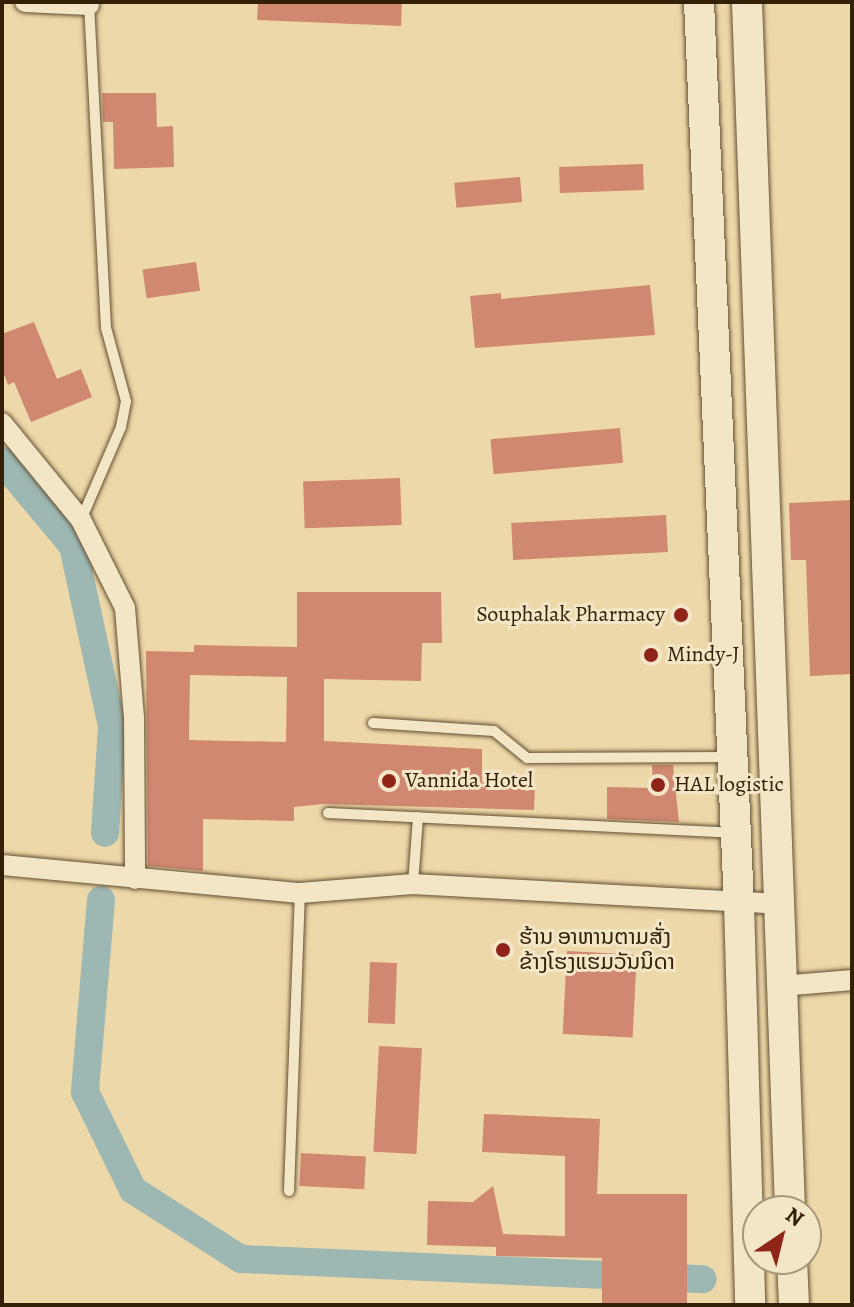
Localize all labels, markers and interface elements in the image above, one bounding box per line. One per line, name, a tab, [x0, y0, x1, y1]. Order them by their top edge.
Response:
place label: Souphalak Pharmacy	[476, 602, 665, 628]
marker: Souphalak Pharmacy	[672, 606, 690, 624]
place label: Mindy-J	[667, 642, 740, 668]
marker: Mindy-J	[642, 646, 660, 664]
place label: Vannida Hotel	[405, 768, 533, 794]
marker: Vannida Hotel	[380, 772, 398, 790]
place label: HAL logistic	[674, 772, 784, 798]
marker: HAL logistic	[649, 776, 667, 794]
place label: ຮ້ານ ອາຫານຕາມສັ່ງ ຂ້າງໂຮງແຮມວັນນິດາ	[519, 924, 675, 976]
marker: ຮ້ານ ອາຫານຕາມສັ່ງ ຂ້າງໂຮງແຮມວັນນິດາ	[494, 941, 512, 959]
north arrow	[742, 1195, 822, 1275]
text: N	[779, 1200, 810, 1234]

